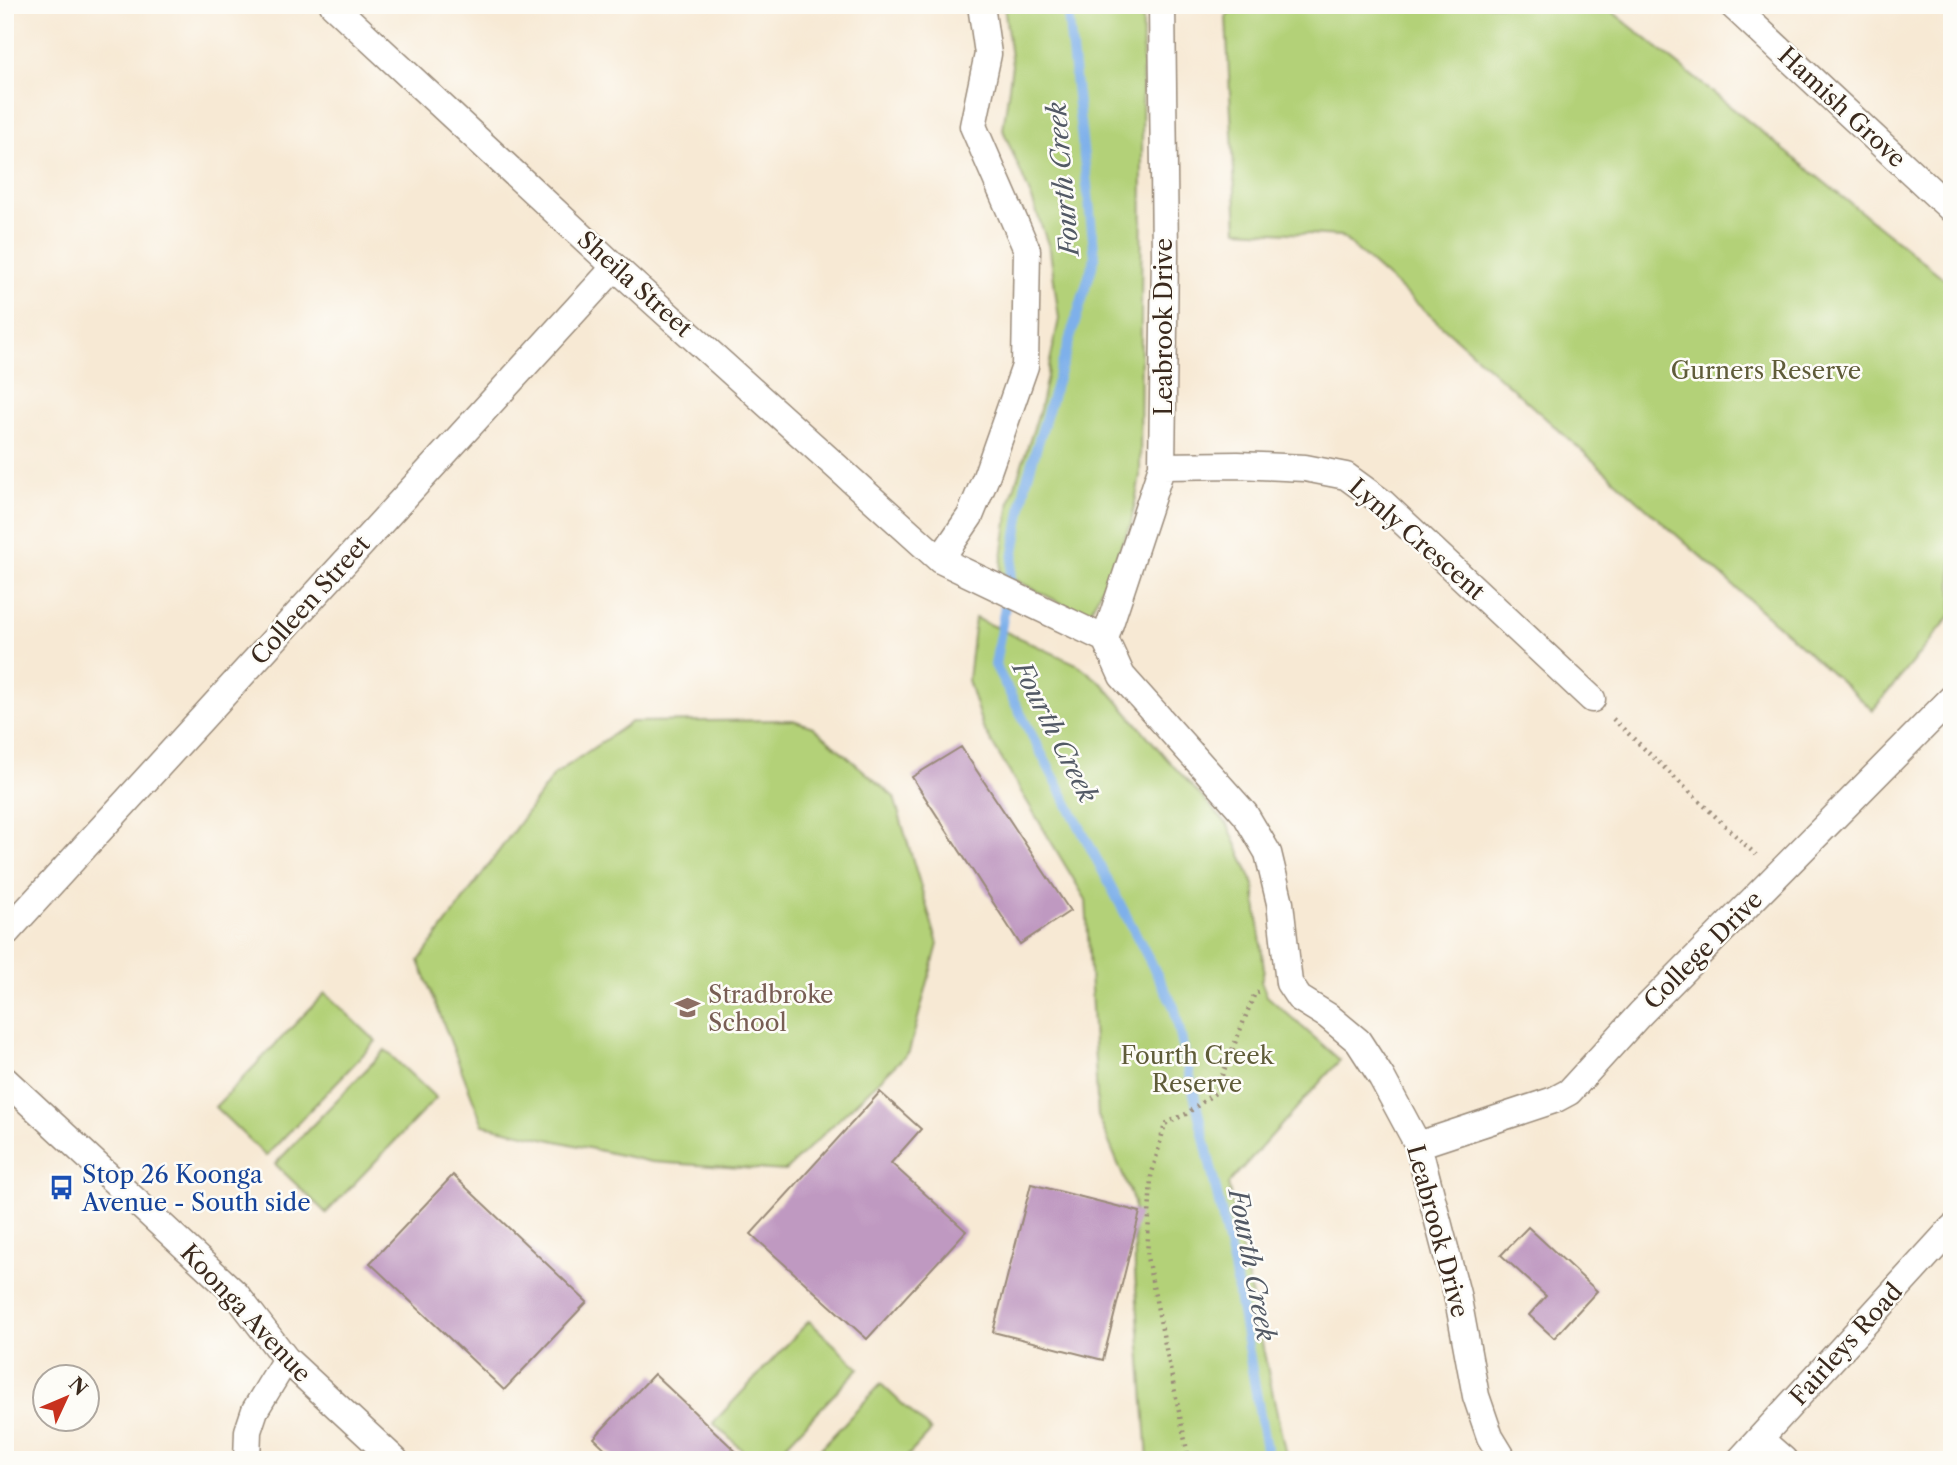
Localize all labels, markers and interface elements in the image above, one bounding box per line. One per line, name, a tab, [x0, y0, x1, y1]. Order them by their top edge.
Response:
street label: Hamish Grove	[1772, 41, 1912, 173]
water label: Fourth Creek	[1040, 100, 1086, 259]
street label: Sheila Street	[572, 225, 699, 343]
street label: Leabrook Drive	[1149, 238, 1178, 416]
park label: Gurners Reserve	[1671, 356, 1861, 385]
street label: Lynly Crescent	[1343, 472, 1491, 606]
street label: Colleen Street	[244, 529, 376, 671]
water label: Fourth Creek	[1005, 654, 1104, 808]
street label: College Drive	[1638, 885, 1768, 1015]
place label: Stradbroke School	[708, 980, 834, 1037]
school or university icon: Stradbroke School	[674, 994, 702, 1022]
park label: Fourth Creek Reserve	[1120, 1041, 1275, 1098]
street label: Leabrook Drive	[1401, 1141, 1475, 1321]
place label: Stop 26 Koonga Avenue - South side	[81, 1160, 311, 1217]
bus stop icon: Stop 26 Koonga Avenue - South side	[48, 1174, 76, 1202]
water label: Fourth Creek	[1221, 1184, 1283, 1344]
street label: Koonga Avenue	[175, 1238, 317, 1388]
street label: Fairleys Road	[1784, 1277, 1909, 1411]
north arrow	[32, 1364, 102, 1434]
text: N	[64, 1373, 92, 1400]

